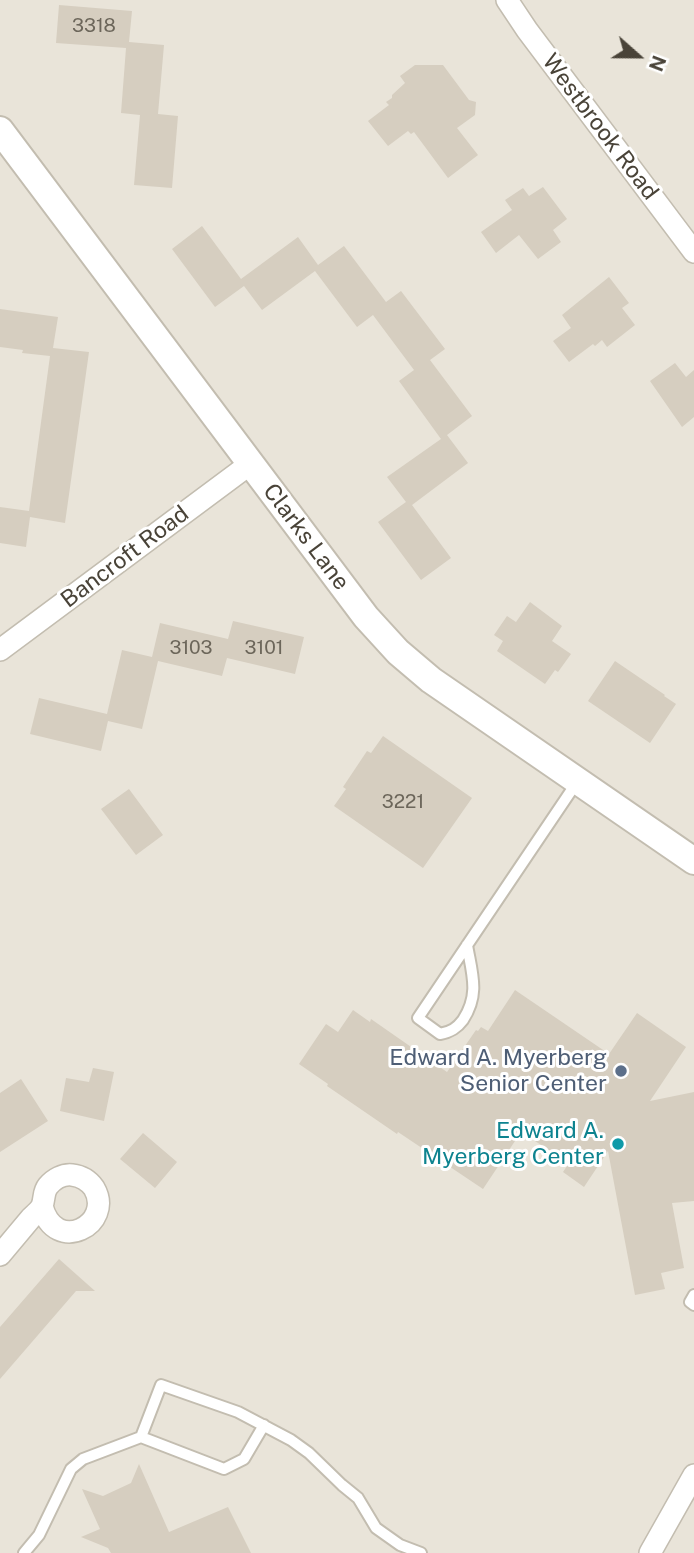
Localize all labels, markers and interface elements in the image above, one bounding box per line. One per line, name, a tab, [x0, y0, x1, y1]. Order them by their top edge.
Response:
house number: 3318	[72, 15, 116, 37]
north arrow	[603, 21, 673, 91]
street label: Westbrook Road	[536, 49, 664, 205]
text: N	[645, 53, 671, 74]
street label: Clarks Lane	[257, 478, 355, 596]
street label: Bancroft Road	[56, 500, 194, 614]
house number: 3103	[169, 637, 213, 659]
house number: 3101	[244, 637, 284, 659]
house number: 3221	[382, 791, 424, 813]
place label: Edward A. Myerberg Senior Center	[389, 1044, 607, 1098]
marker: Edward A. Myerberg Senior Center	[613, 1063, 629, 1079]
place label: Edward A. Myerberg Center	[422, 1117, 604, 1171]
marker: Edward A. Myerberg Center	[610, 1136, 626, 1152]

